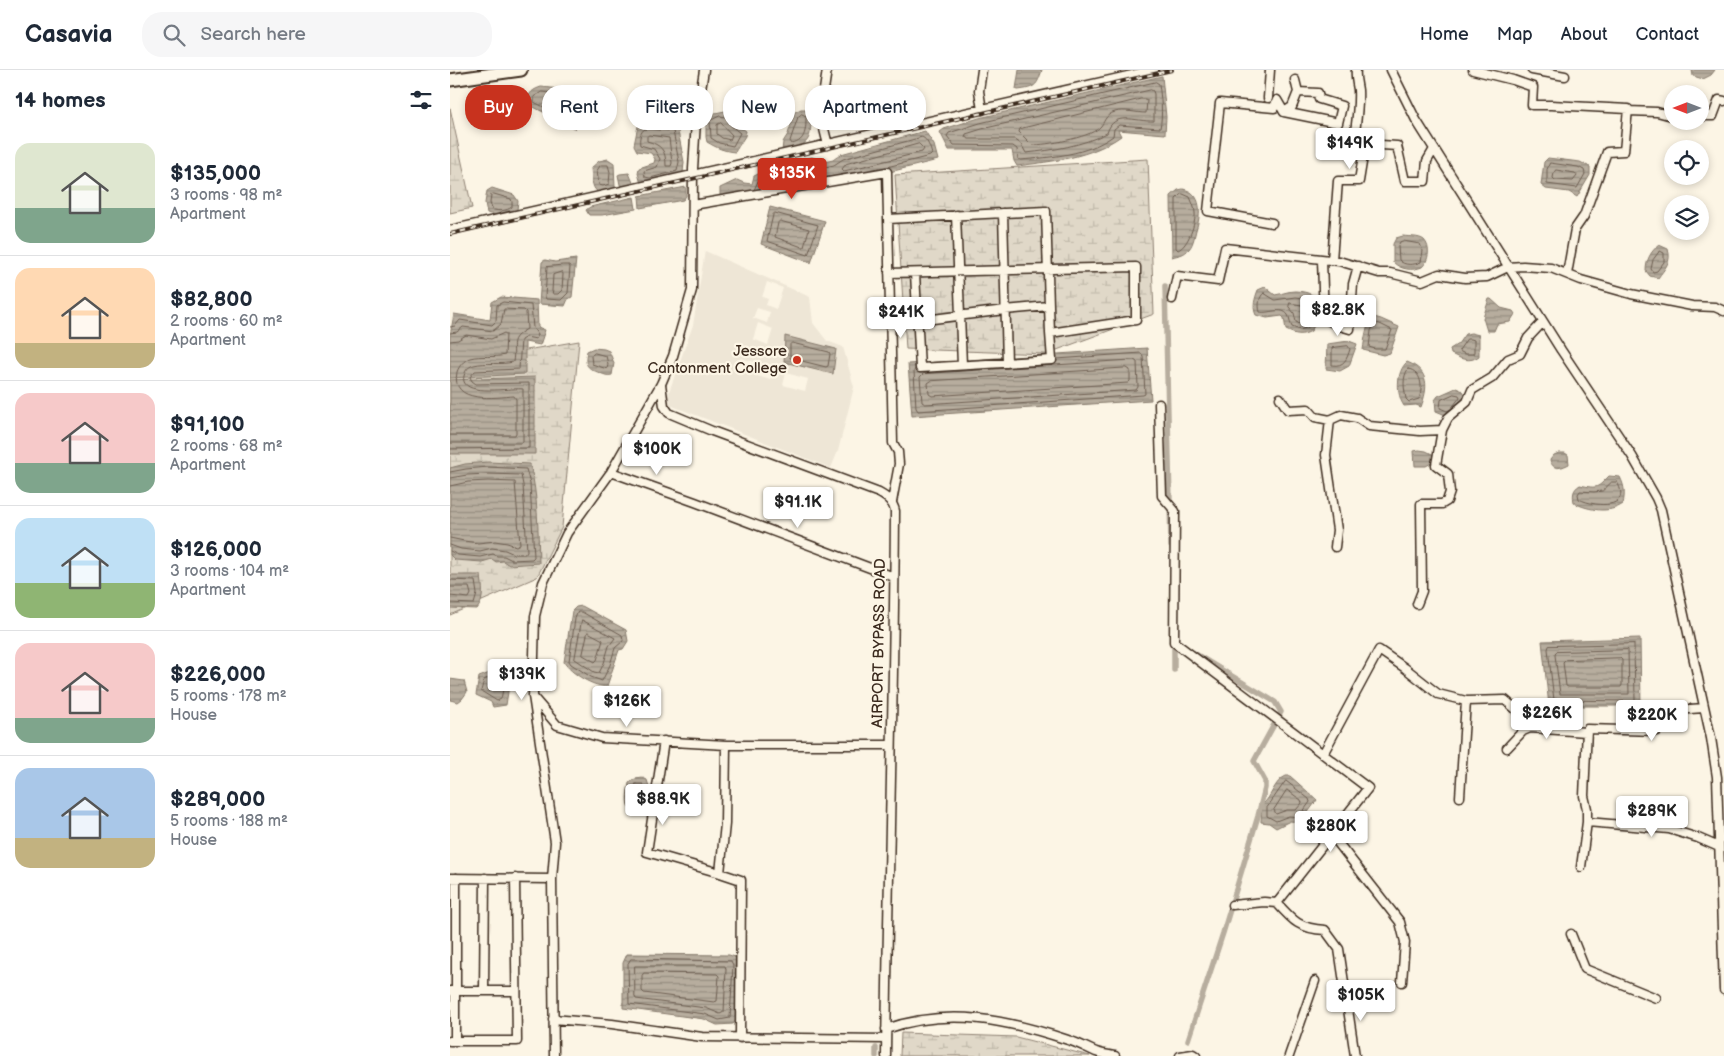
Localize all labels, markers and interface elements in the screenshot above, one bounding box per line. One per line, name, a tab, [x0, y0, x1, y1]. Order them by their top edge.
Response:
search box	[142, 12, 492, 57]
text: Casavia	[25, 20, 112, 49]
icon: search	[160, 21, 188, 49]
text: Search here	[200, 23, 306, 46]
text: Home	[1420, 24, 1469, 45]
text: Map	[1497, 24, 1533, 45]
text: About	[1561, 24, 1608, 45]
text: Contact	[1636, 24, 1699, 45]
chip: Buy	[465, 85, 532, 130]
chip: Rent	[542, 85, 617, 130]
chip: Filters	[627, 85, 713, 130]
chip: New	[723, 85, 795, 130]
chip: Apartment	[805, 85, 926, 130]
north arrow	[1664, 85, 1709, 130]
map controls	[1664, 85, 1709, 240]
icon: filters	[407, 86, 435, 114]
text: 14 homes	[15, 88, 106, 113]
pin: $149K	[1315, 128, 1385, 170]
text: $149K	[1327, 134, 1373, 153]
button: locate	[1664, 140, 1709, 185]
pin: $135K	[757, 158, 827, 200]
text: $135,000	[170, 161, 261, 186]
icon: home	[55, 163, 115, 223]
text: $135K	[769, 164, 815, 183]
text: 3 rooms · 98 m²	[170, 186, 282, 205]
button: layers	[1664, 195, 1709, 240]
text: Apartment	[170, 205, 246, 224]
text: $82,800	[170, 287, 253, 312]
icon: home	[55, 288, 115, 348]
pin: $82.8K	[1297, 294, 1379, 337]
pin: $241K	[866, 296, 936, 339]
text: $82.8K	[1311, 301, 1365, 320]
text: $241K	[878, 303, 924, 322]
text: 2 rooms · 60 m²	[170, 312, 283, 331]
text: Apartment	[170, 331, 246, 350]
place label: Jessore Cantonment College	[648, 342, 787, 378]
marker: Jessore Cantonment College	[791, 354, 803, 366]
text: $91,100	[170, 412, 245, 437]
icon: home	[55, 413, 115, 473]
pin: $100K	[622, 434, 692, 476]
text: 2 rooms · 68 m²	[170, 437, 283, 456]
text: $100K	[633, 440, 681, 459]
text: Apartment	[170, 456, 246, 475]
pin: $91.1K	[757, 486, 839, 529]
text: $91.1K	[774, 493, 822, 512]
text: $126,000	[170, 537, 262, 562]
icon: home	[55, 538, 115, 598]
street label: AIRPORT BYPASS ROAD	[868, 558, 890, 728]
text: 3 rooms · 104 m²	[170, 562, 289, 581]
text: Apartment	[170, 581, 246, 600]
pin: $139K	[487, 658, 557, 701]
text: $226,000	[170, 662, 266, 687]
icon: home	[55, 663, 115, 723]
text: $139K	[499, 665, 545, 684]
pin: $126K	[592, 686, 662, 728]
text: 5 rooms · 178 m²	[170, 687, 287, 706]
text: $126K	[603, 692, 651, 711]
pin: $226K	[1512, 698, 1582, 740]
pin: $220K	[1617, 700, 1687, 742]
text: $226K	[1522, 704, 1572, 723]
text: House	[170, 706, 217, 725]
text: $220K	[1627, 706, 1677, 725]
pin: $88.9K	[622, 784, 704, 826]
text: $289,000	[170, 787, 265, 812]
icon: home	[55, 788, 115, 848]
text: $88.9K	[636, 790, 690, 809]
pin: $289K	[1617, 796, 1687, 838]
text: $289K	[1627, 802, 1677, 821]
pin: $280K	[1296, 810, 1366, 853]
text: 5 rooms · 188 m²	[170, 812, 288, 831]
text: $280K	[1306, 817, 1356, 836]
text: House	[170, 831, 217, 850]
pin: $105K	[1326, 980, 1396, 1022]
text: $105K	[1337, 986, 1385, 1005]

